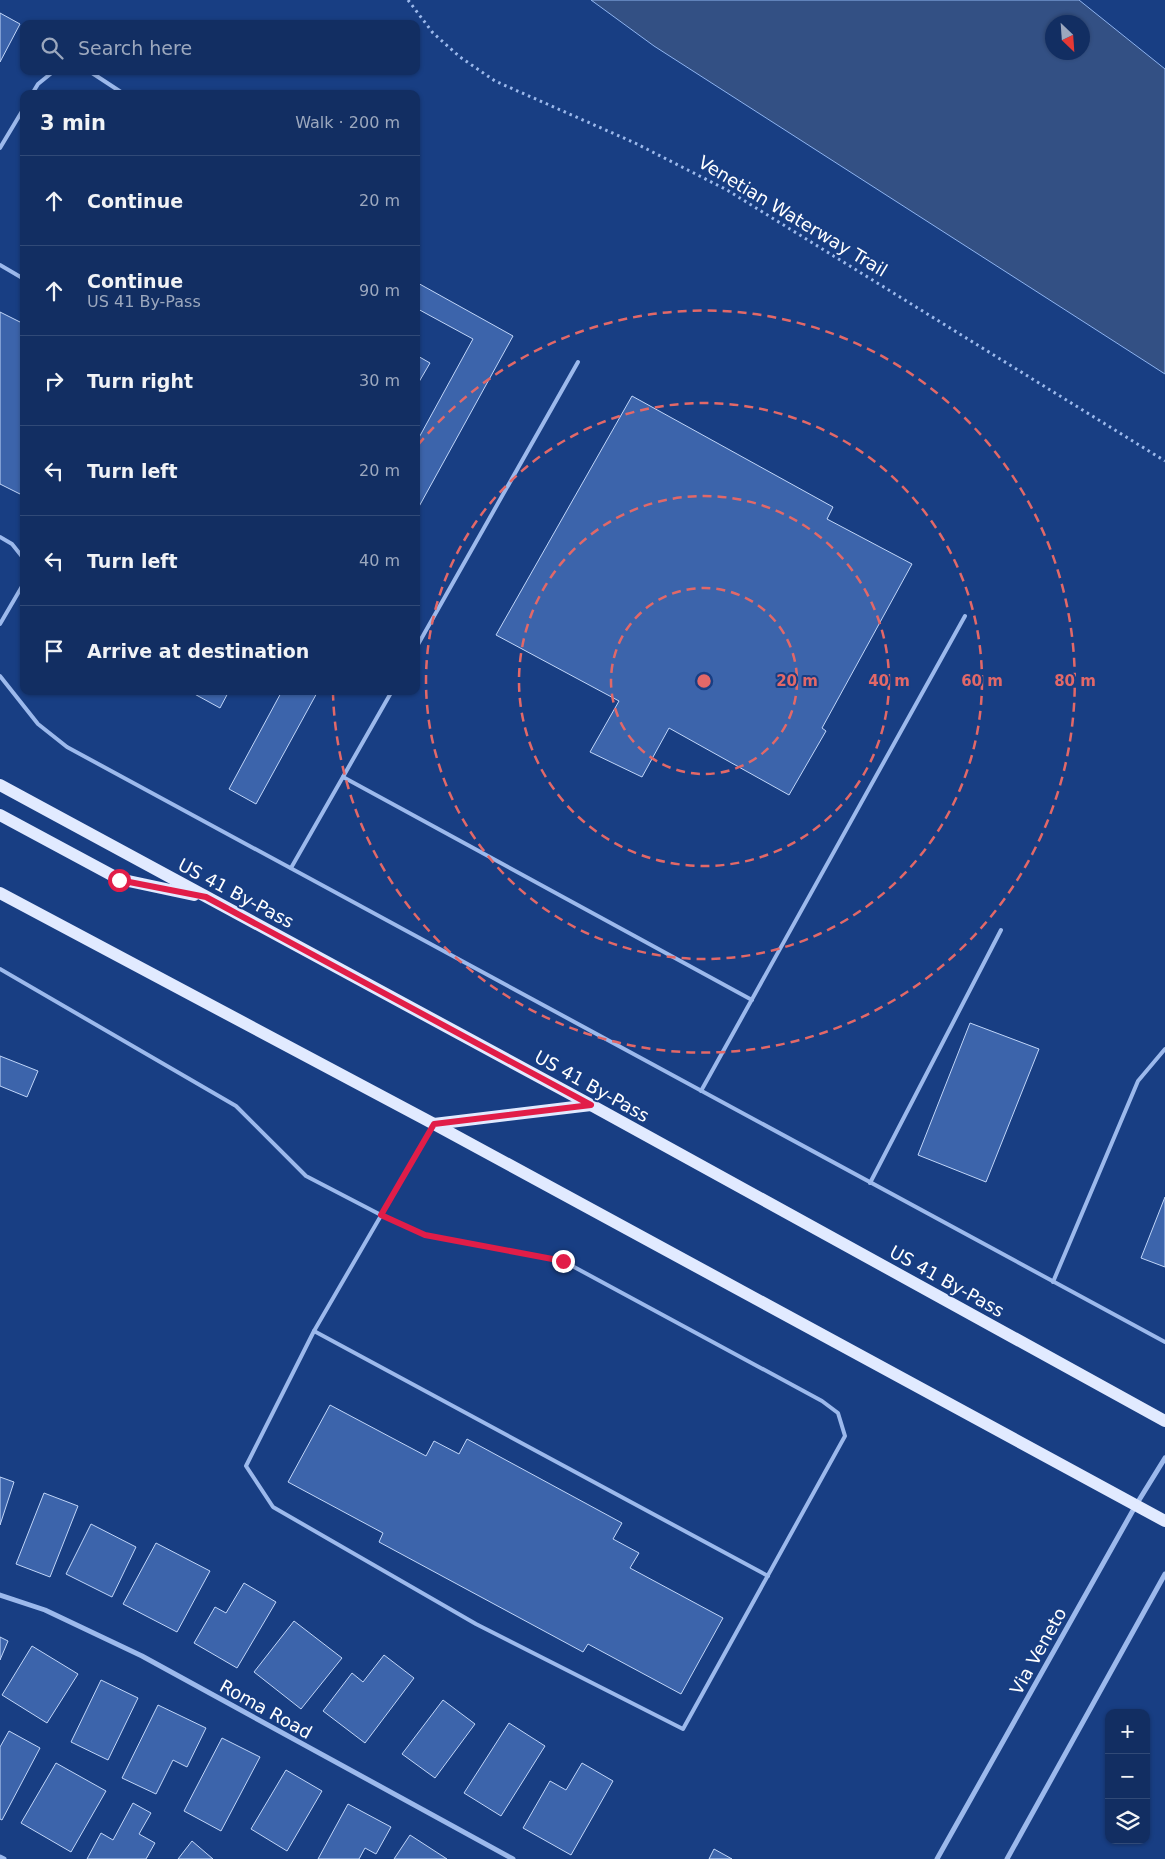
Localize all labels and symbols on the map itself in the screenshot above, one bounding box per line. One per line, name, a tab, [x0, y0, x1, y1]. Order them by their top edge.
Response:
north arrow	[1045, 15, 1090, 60]
street label: Venetian Waterway Trail	[695, 151, 891, 281]
centre of rings	[695, 672, 713, 690]
text: 20 m	[776, 672, 818, 690]
text: 40 m	[868, 672, 910, 690]
text: 60 m	[961, 672, 1003, 690]
text: 80 m	[1054, 672, 1096, 690]
street label: US 41 By-Pass	[175, 854, 297, 932]
route start	[108, 869, 131, 892]
street label: US 41 By-Pass	[531, 1046, 653, 1126]
street label: US 41 By-Pass	[886, 1241, 1008, 1321]
route end	[552, 1250, 575, 1273]
street label: Via Veneto	[1005, 1604, 1071, 1698]
street label: Roma Road	[216, 1675, 316, 1743]

